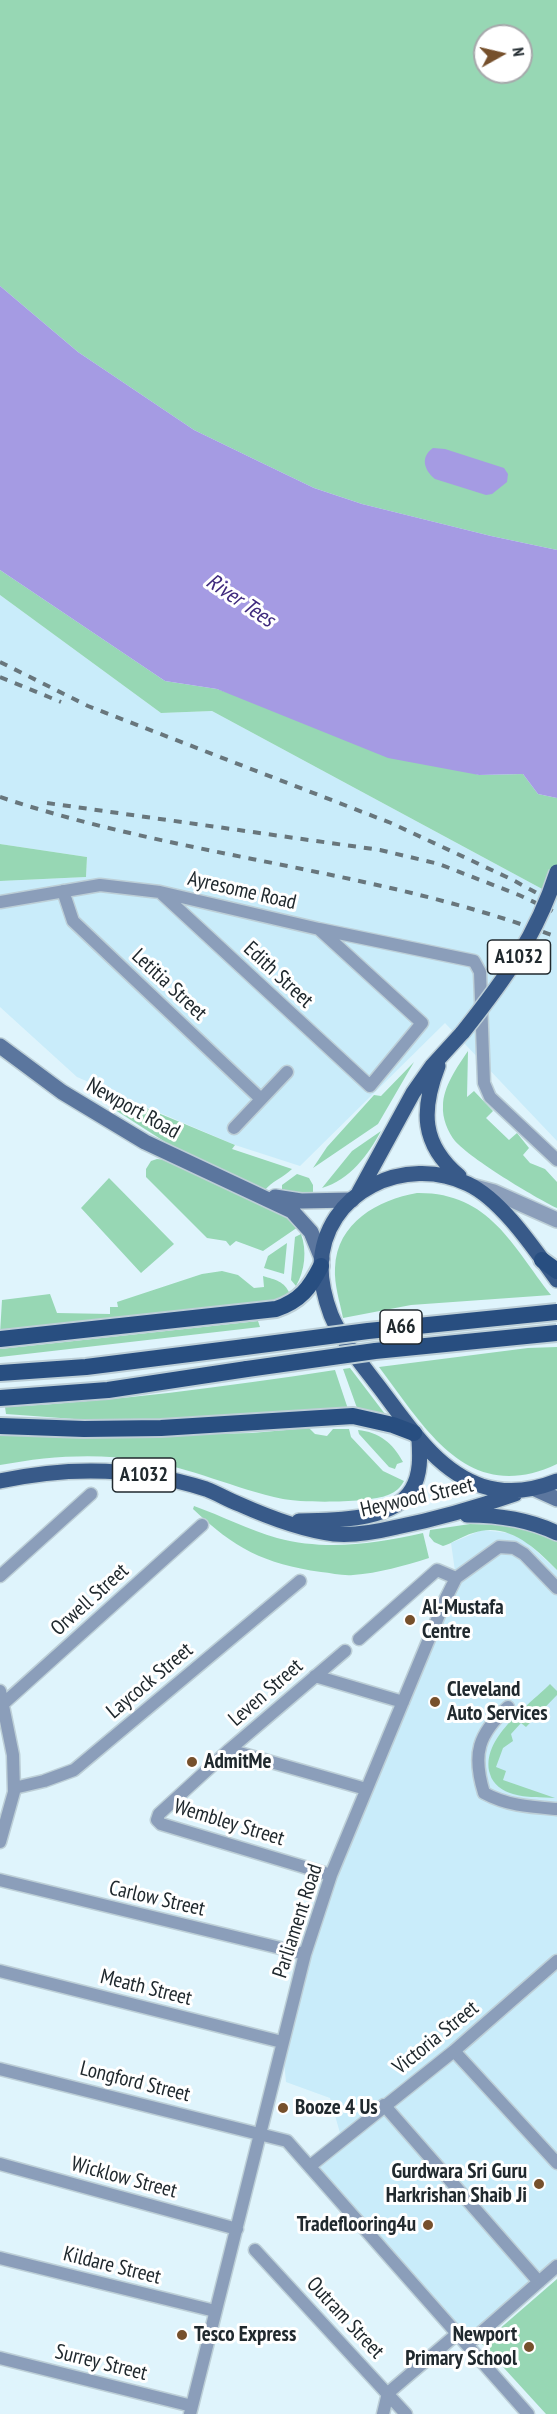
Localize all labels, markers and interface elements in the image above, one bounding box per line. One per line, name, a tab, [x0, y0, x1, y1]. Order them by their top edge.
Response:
north arrow	[473, 24, 533, 84]
text: N	[508, 46, 529, 57]
water label: River Tees	[201, 569, 279, 633]
street label: Ayresome Road	[185, 866, 299, 916]
street label: Edith Street	[238, 937, 318, 1013]
road number: A1032	[488, 940, 550, 974]
street label: Letitia Street	[126, 944, 212, 1026]
street label: Newport Road	[82, 1073, 184, 1145]
road number: A66	[380, 1310, 422, 1344]
road number: A1032	[112, 1458, 176, 1492]
street label: Heywood Street	[358, 1473, 476, 1523]
street label: Orwell Street	[46, 1559, 134, 1641]
place label: Al-Mustafa Centre	[422, 1595, 504, 1645]
marker: Al-Mustafa Centre	[403, 1613, 417, 1627]
street label: Laycock Street	[102, 1638, 198, 1724]
street label: Leven Street	[224, 1654, 308, 1732]
place label: Cleveland Auto Services	[447, 1677, 548, 1727]
marker: Cleveland Auto Services	[428, 1695, 442, 1709]
place label: AdmitMe	[204, 1749, 272, 1775]
marker: AdmitMe	[185, 1755, 199, 1769]
street label: Wembley Street	[171, 1794, 287, 1852]
street label: Parliament Road	[268, 1861, 328, 1981]
street label: Carlow Street	[107, 1876, 207, 1922]
street label: Meath Street	[98, 1964, 194, 2012]
street label: Victoria Street	[388, 1996, 484, 2080]
street label: Longford Street	[78, 2056, 192, 2108]
place label: Booze 4 Us	[295, 2095, 378, 2121]
marker: Booze 4 Us	[276, 2101, 290, 2115]
street label: Wicklow Street	[68, 2152, 180, 2204]
place label: Gurdwara Sri Guru Harkrishan Shaib Ji	[386, 2159, 527, 2209]
marker: Gurdwara Sri Guru Harkrishan Shaib Ji	[532, 2177, 546, 2191]
place label: Tradeflooring4u	[297, 2212, 416, 2238]
marker: Tradeflooring4u	[421, 2218, 435, 2232]
street label: Kildare Street	[61, 2242, 163, 2290]
street label: Outram Street	[301, 2272, 389, 2364]
place label: Tesco Express	[194, 2322, 296, 2348]
place label: Newport Primary School	[405, 2322, 517, 2372]
marker: Tesco Express	[175, 2328, 189, 2342]
street label: Surrey Street	[52, 2339, 150, 2387]
marker: Newport Primary School	[522, 2340, 536, 2354]

